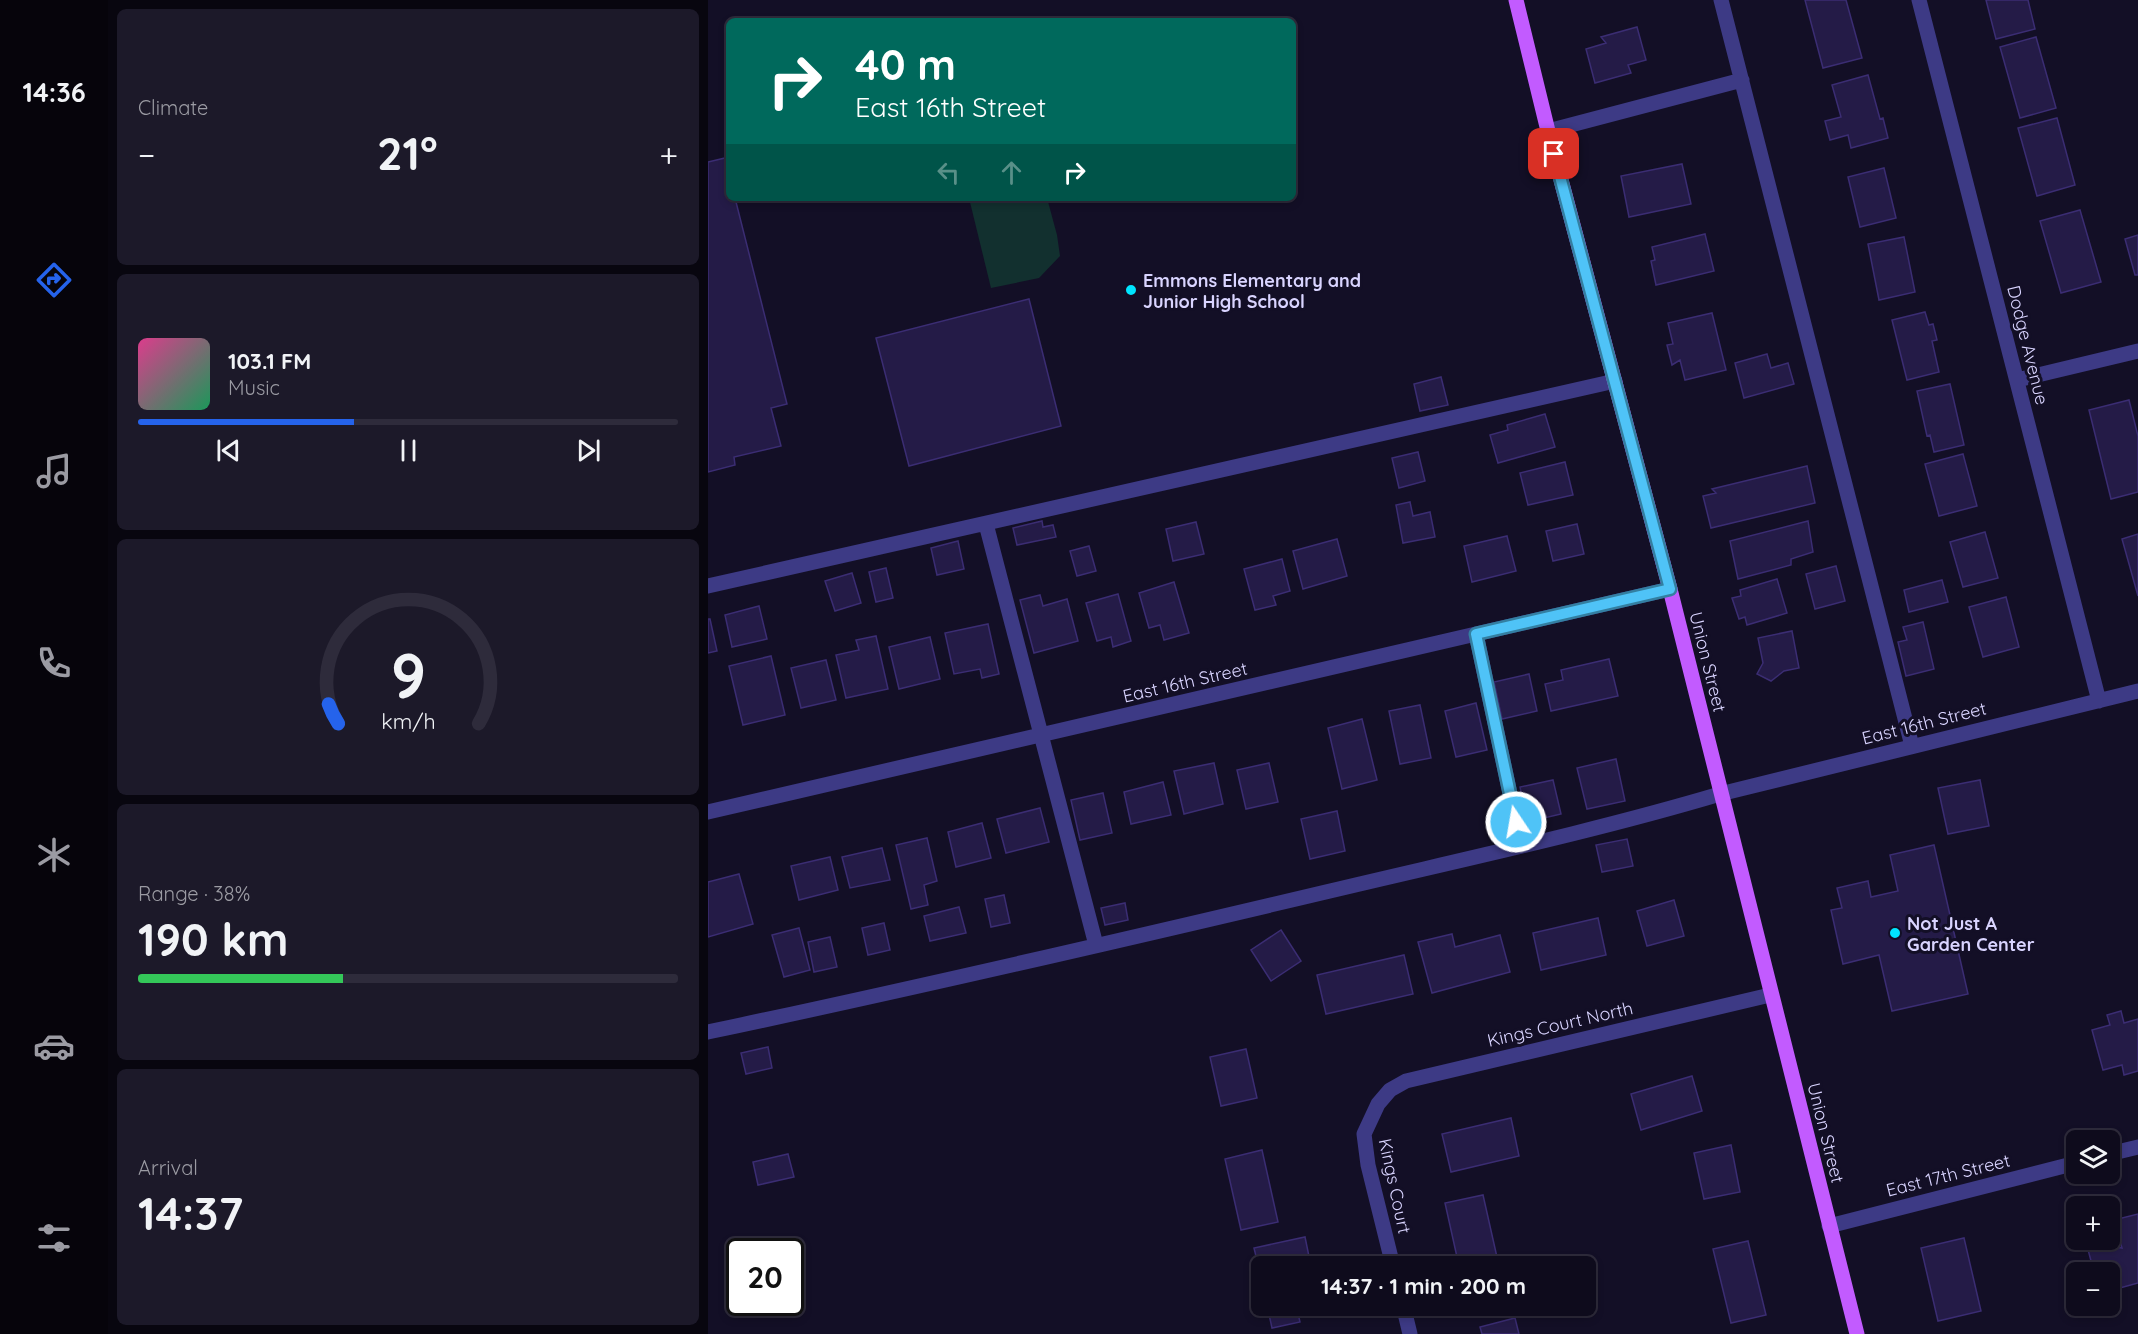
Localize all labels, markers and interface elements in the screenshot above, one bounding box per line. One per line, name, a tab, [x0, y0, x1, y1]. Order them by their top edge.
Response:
text: 40 m	[855, 38, 956, 91]
icon: right	[756, 42, 834, 120]
text: 14:36	[22, 75, 86, 109]
text: East 16th Street	[855, 90, 1046, 124]
text: Climate	[138, 95, 208, 120]
text: 21°	[377, 125, 438, 181]
pin	[1528, 128, 1579, 179]
text: −	[138, 134, 155, 175]
text: +	[659, 134, 678, 175]
icon: arrive	[1537, 137, 1570, 170]
icon: left	[932, 156, 965, 189]
icon: ahead	[995, 156, 1028, 189]
icon: right	[1058, 156, 1091, 189]
icon: directions	[33, 259, 75, 301]
place label: Emmons Elementary and Junior High School	[1143, 269, 1361, 313]
marker: Emmons Elementary and Junior High School	[1124, 283, 1138, 297]
street label: Dodge Avenue	[2002, 283, 2054, 407]
text: 103.1 FM	[228, 347, 311, 375]
text: Music	[228, 375, 280, 400]
icon: previous	[212, 434, 245, 467]
icon: pause	[392, 434, 425, 467]
icon: next	[572, 434, 605, 467]
icon: music	[33, 450, 75, 492]
street label: Union Street	[1684, 609, 1732, 715]
text: 9	[390, 636, 426, 714]
icon: phone	[33, 642, 75, 684]
street label: East 16th Street	[1120, 656, 1250, 708]
street label: East 16th Street	[1859, 696, 1989, 750]
text: km/h	[381, 708, 435, 734]
position arrow	[1484, 790, 1548, 854]
icon: climate	[33, 834, 75, 876]
text: Range · 38%	[138, 881, 250, 906]
text: 190 km	[138, 911, 288, 967]
place label: Not Just A Garden Center	[1907, 912, 2035, 956]
marker: Not Just A Garden Center	[1888, 926, 1902, 940]
street label: Kings Court North	[1485, 996, 1635, 1052]
icon: car	[33, 1025, 75, 1067]
street label: Union Street	[1802, 1080, 1850, 1186]
map controls	[2066, 1130, 2120, 1316]
button: layers	[2066, 1130, 2120, 1184]
street label: Kings Court	[1374, 1136, 1416, 1236]
street label: East 17th Street	[1884, 1148, 2012, 1202]
text: Arrival	[138, 1155, 198, 1180]
text: 14:37	[138, 1185, 243, 1241]
button: +	[2066, 1196, 2120, 1250]
icon: filters	[33, 1217, 75, 1259]
speed limit sign: 20	[726, 1238, 804, 1316]
button: −	[2066, 1262, 2120, 1316]
text: 14:37 · 1 min · 200 m	[1321, 1272, 1526, 1300]

